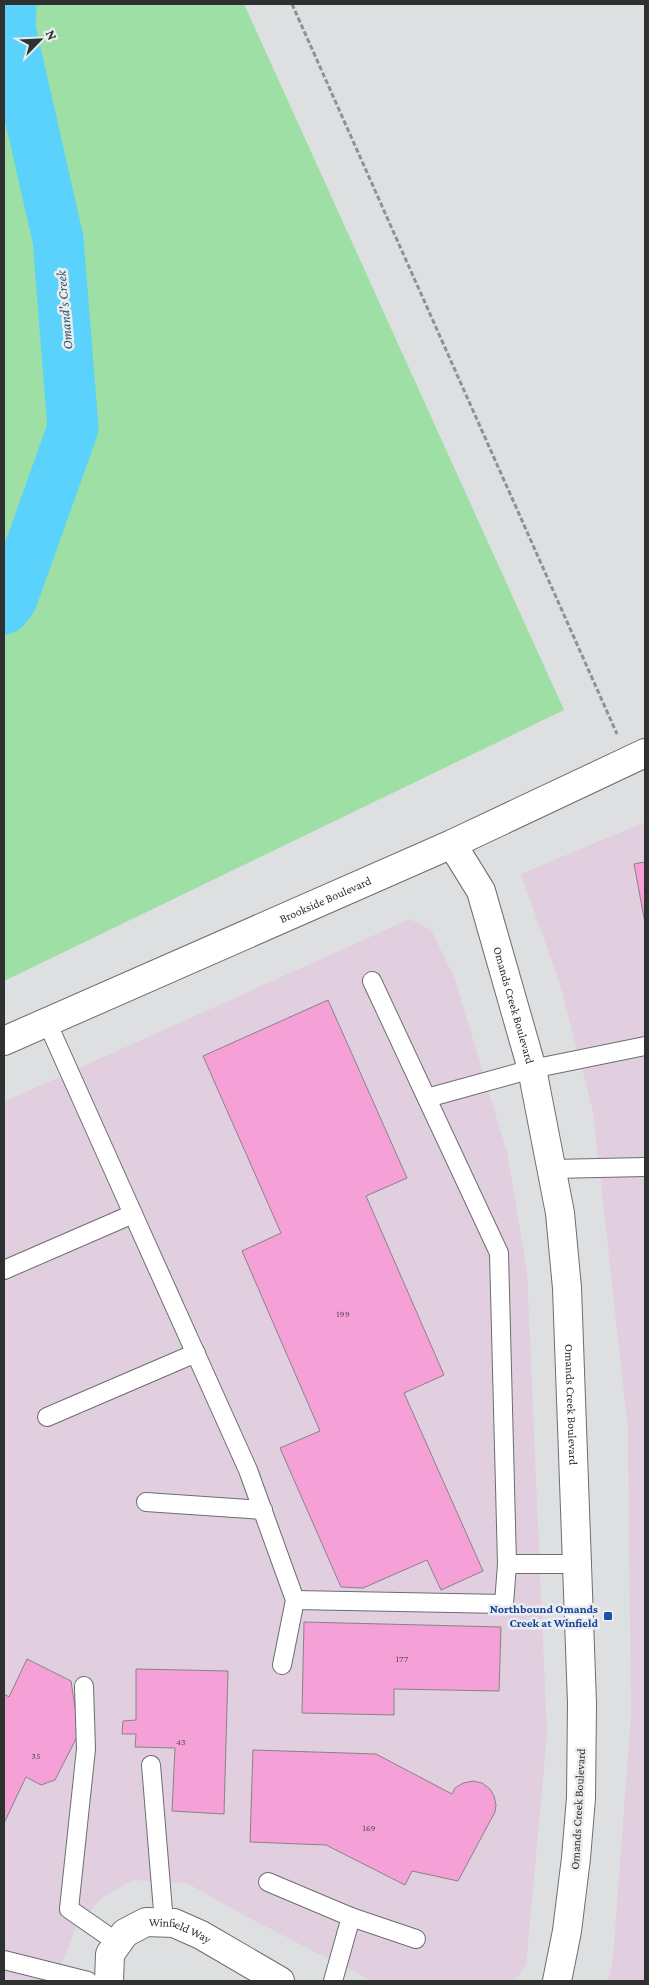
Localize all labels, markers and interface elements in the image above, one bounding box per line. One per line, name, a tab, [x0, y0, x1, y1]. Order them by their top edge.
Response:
north arrow	[15, 15, 65, 65]
text: N	[43, 27, 61, 43]
water label: Omand's Creek	[52, 269, 75, 350]
street label: Brookside Boulevard	[277, 873, 374, 926]
street label: Omands Creek Boulevard	[490, 945, 537, 1066]
house number: 199	[336, 1308, 350, 1319]
street label: Omands Creek Boulevard	[562, 1344, 580, 1466]
place label: Northbound Omands Creek at Winfield	[490, 1602, 598, 1630]
marker: Northbound Omands Creek at Winfield	[602, 1610, 614, 1622]
house number: 177	[396, 1653, 409, 1664]
house number: 43	[176, 1736, 186, 1747]
street label: Omands Creek Boulevard	[568, 1747, 588, 1870]
house number: 35	[31, 1750, 41, 1761]
house number: 169	[362, 1822, 376, 1833]
street label: Winfield Way	[149, 1915, 214, 1947]

